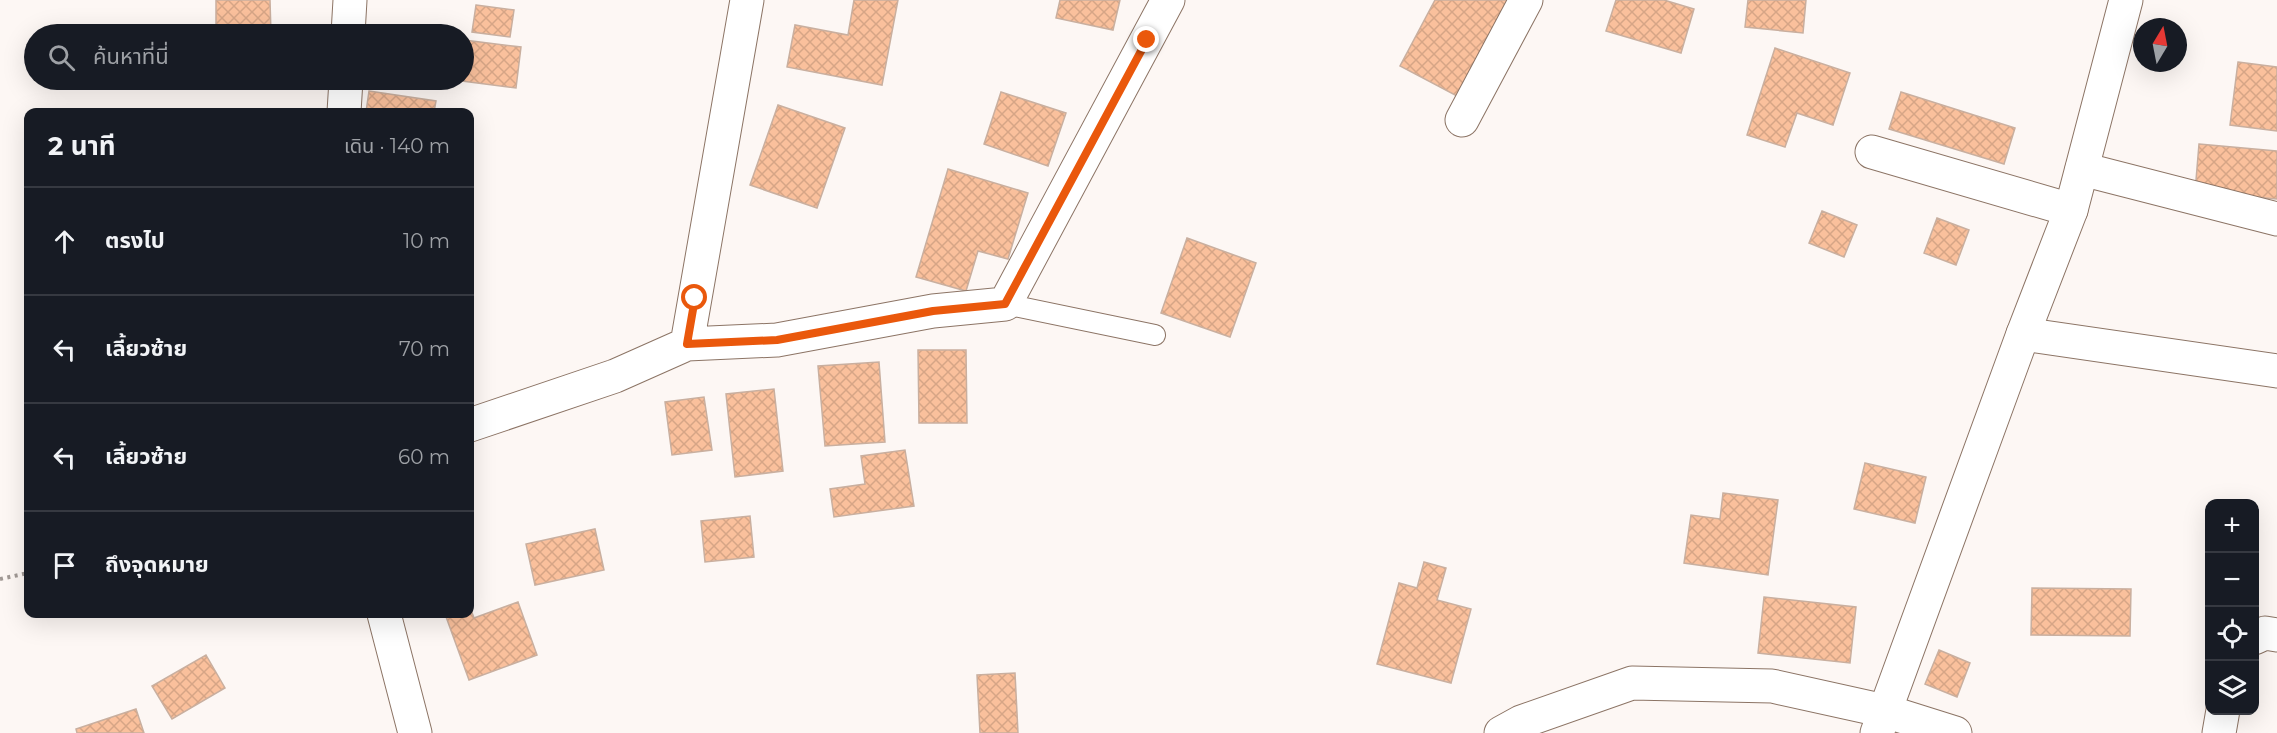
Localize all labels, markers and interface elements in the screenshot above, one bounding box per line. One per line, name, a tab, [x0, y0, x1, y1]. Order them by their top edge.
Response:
north arrow	[2133, 18, 2187, 72]
search box	[24, 24, 474, 90]
route end	[1133, 26, 1159, 52]
icon: search	[45, 41, 78, 74]
text: ค้นหาที่นี่	[93, 43, 169, 70]
text: 2 นาที	[48, 130, 116, 162]
text: เดิน · 140 m	[344, 134, 450, 158]
icon: ahead	[48, 225, 81, 258]
text: ตรงไป	[105, 227, 165, 254]
text: 10 m	[403, 229, 450, 253]
route start	[681, 284, 707, 310]
icon: left	[48, 333, 81, 366]
text: เลี้ยวซ้าย	[105, 335, 187, 362]
text: 70 m	[399, 337, 450, 361]
icon: left	[48, 441, 81, 474]
text: เลี้ยวซ้าย	[105, 443, 187, 470]
text: 60 m	[398, 445, 450, 469]
map controls	[2205, 499, 2259, 715]
button: +	[2205, 499, 2259, 553]
icon: arrive	[48, 549, 81, 582]
text: ถึงจุดหมาย	[105, 551, 209, 578]
button: −	[2205, 553, 2259, 607]
button: locate	[2205, 607, 2259, 661]
button: layers	[2205, 661, 2259, 715]

